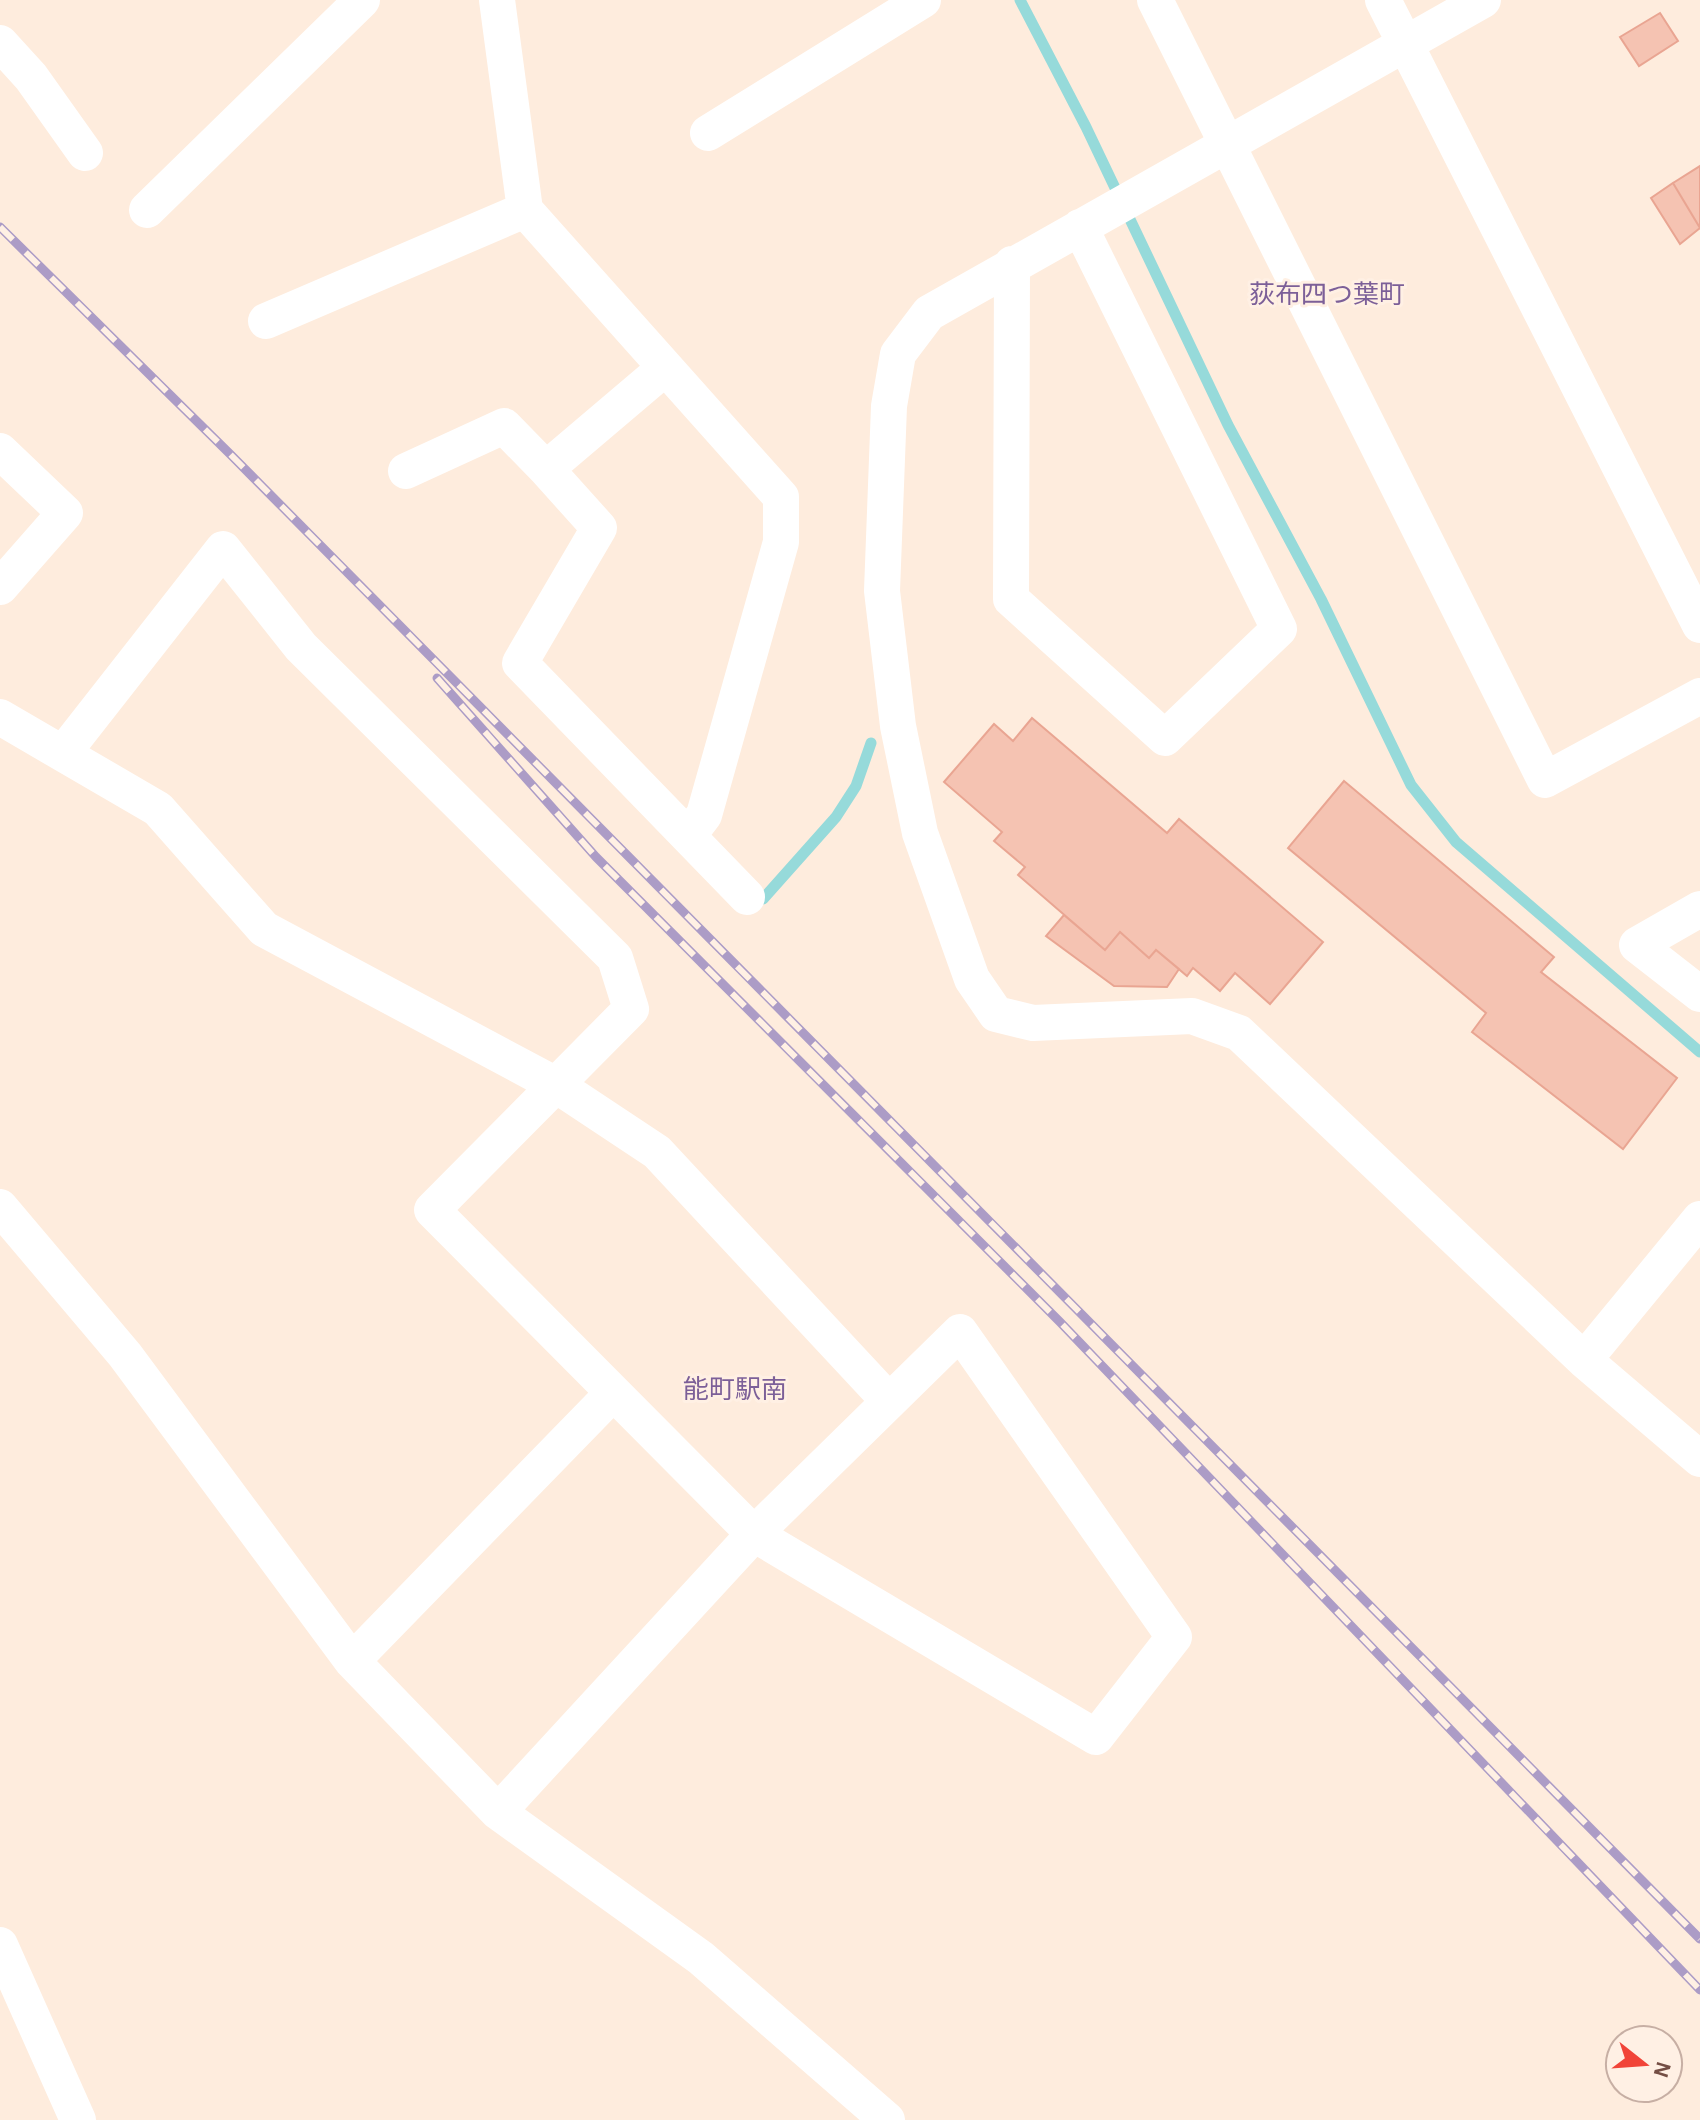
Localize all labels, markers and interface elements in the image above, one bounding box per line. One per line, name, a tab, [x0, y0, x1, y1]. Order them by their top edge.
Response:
district label: 荻布四つ葉町	[1249, 281, 1405, 308]
district label: 能町駅南	[683, 1375, 787, 1403]
north arrow	[1604, 2024, 1684, 2104]
text: N	[1649, 2059, 1675, 2080]

